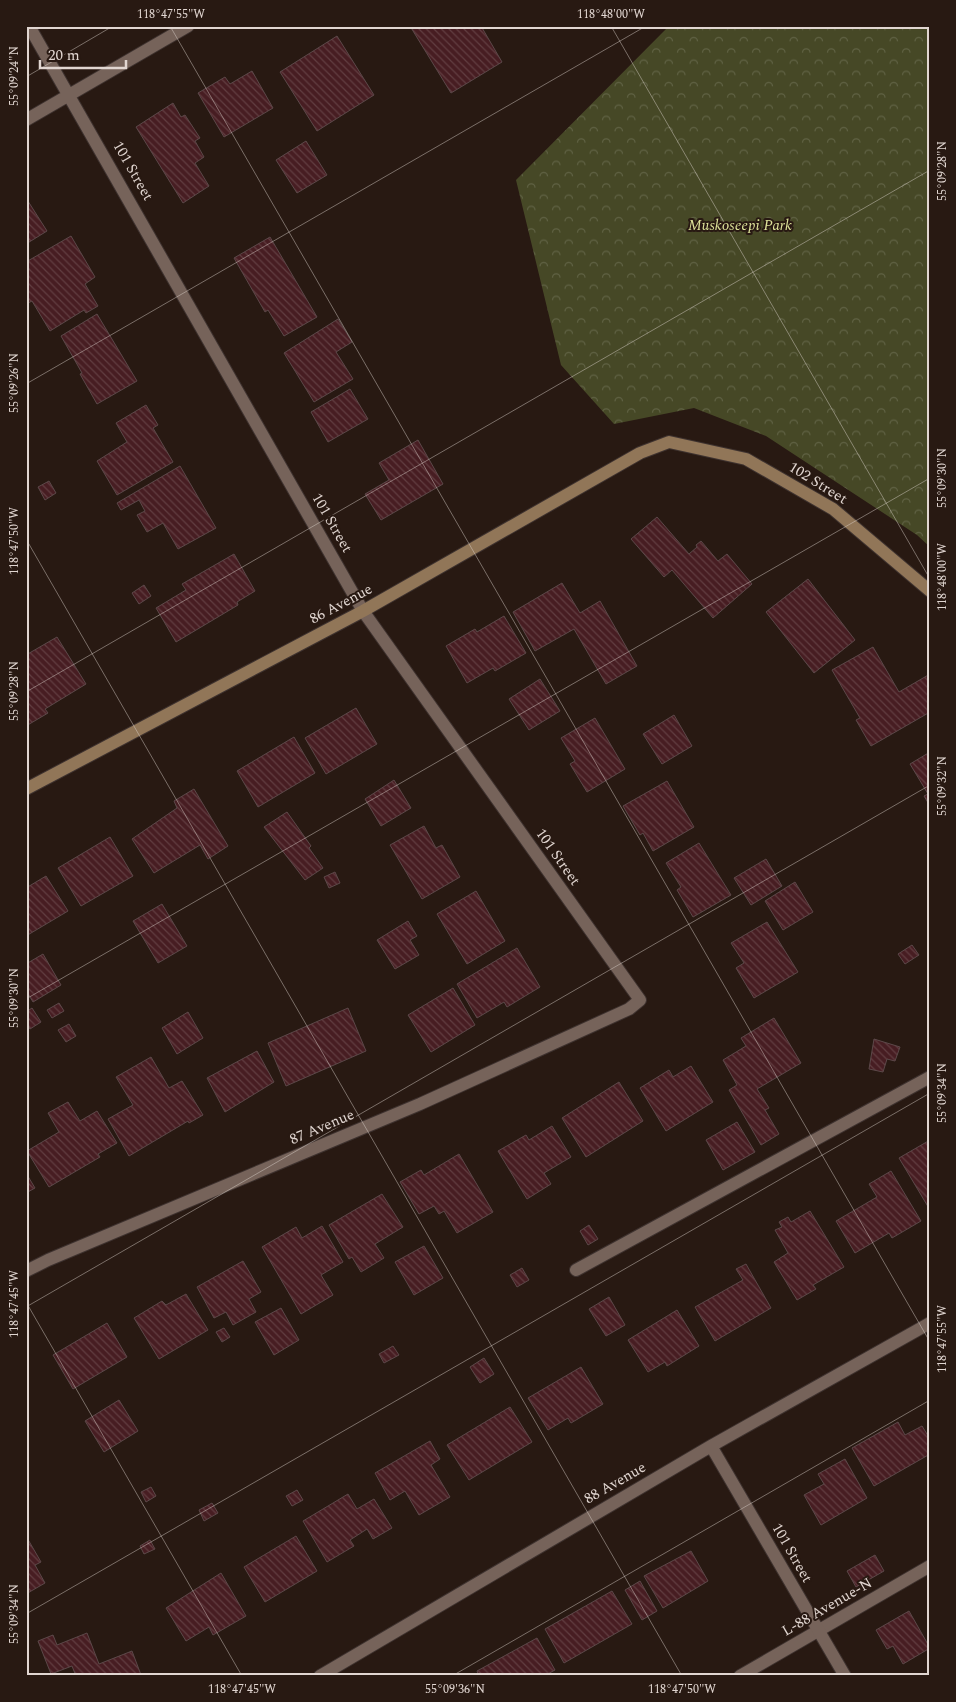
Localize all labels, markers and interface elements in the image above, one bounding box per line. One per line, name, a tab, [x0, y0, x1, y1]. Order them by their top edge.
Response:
text: 118°47'55"W	[137, 5, 205, 24]
text: 118°48'00"W	[577, 5, 645, 24]
scale bar	[40, 38, 126, 70]
text: 20 m	[48, 44, 80, 67]
text: 55°09'24"N	[5, 46, 24, 106]
street label: 101 Street	[107, 137, 159, 205]
text: 55°09'28"N	[933, 141, 952, 201]
park label: Muskoseepi Park	[688, 214, 792, 237]
text: 55°09'26"N	[5, 353, 24, 413]
text: 55°09'30"N	[933, 448, 952, 508]
street label: 102 Street	[784, 456, 852, 510]
street label: 101 Street	[306, 489, 358, 557]
text: 118°47'50"W	[5, 507, 24, 575]
text: 118°48'00"W	[933, 543, 952, 611]
street label: 86 Avenue	[305, 578, 377, 630]
text: 55°09'28"N	[5, 661, 24, 721]
text: 55°09'32"N	[933, 756, 952, 816]
street label: 101 Street	[530, 824, 586, 890]
text: 55°09'30"N	[5, 968, 24, 1028]
text: 55°09'34"N	[933, 1063, 952, 1123]
street label: 87 Avenue	[286, 1103, 358, 1151]
text: 118°47'45"W	[5, 1270, 24, 1338]
text: 118°47'55"W	[933, 1305, 952, 1373]
street label: 88 Avenue	[580, 1456, 650, 1510]
street label: 101 Street	[766, 1519, 818, 1587]
street label: L-88 Avenue-N	[777, 1572, 877, 1642]
text: 55°09'34"N	[5, 1584, 24, 1644]
text: 118°47'45"W	[208, 1680, 276, 1699]
text: 55°09'36"N	[425, 1680, 485, 1699]
text: 118°47'50"W	[648, 1680, 716, 1699]

